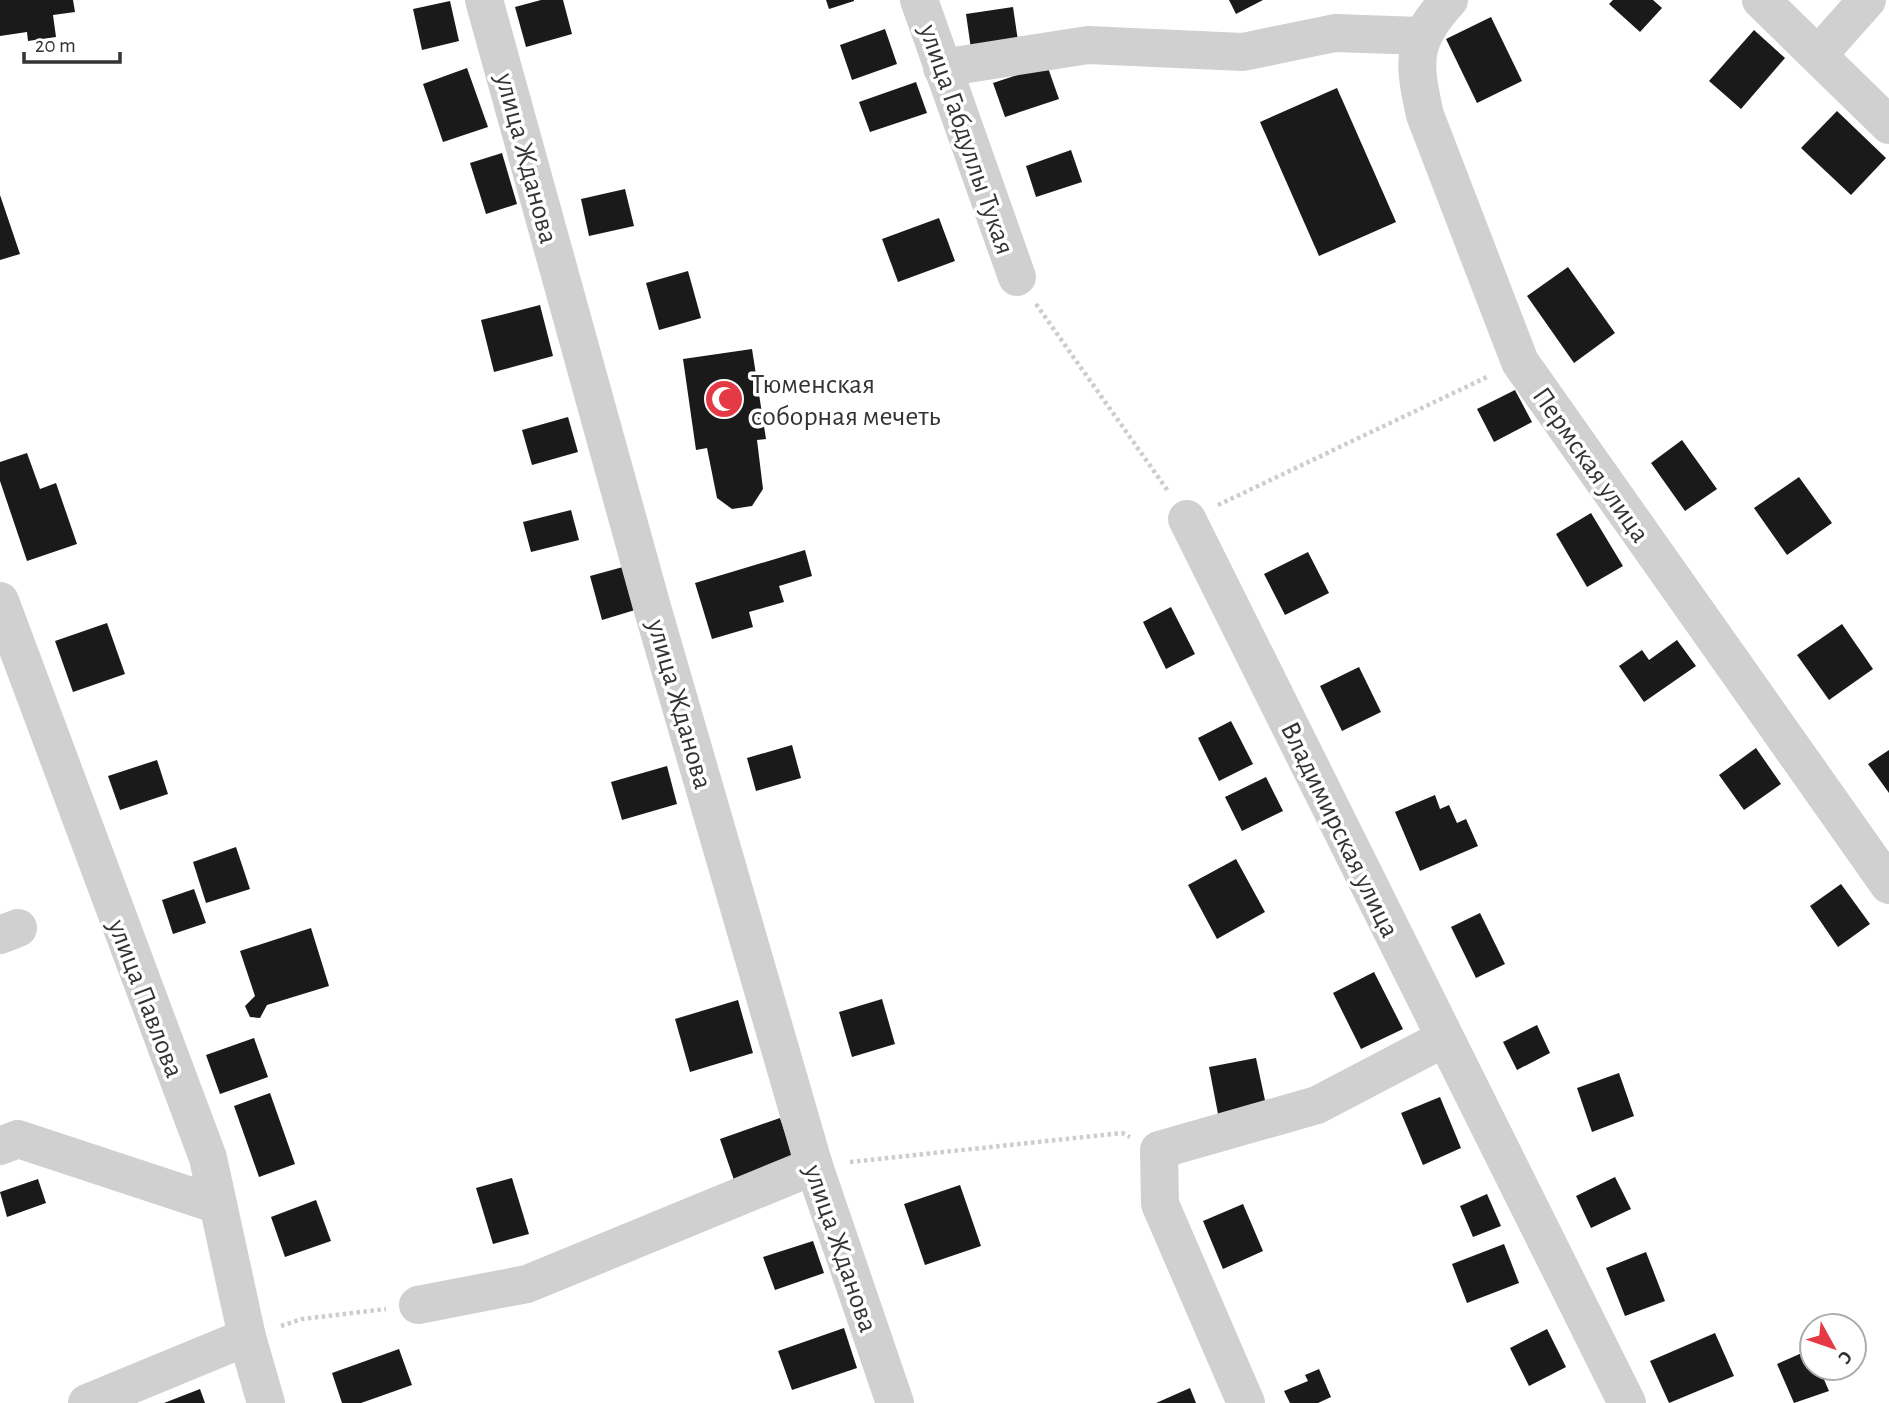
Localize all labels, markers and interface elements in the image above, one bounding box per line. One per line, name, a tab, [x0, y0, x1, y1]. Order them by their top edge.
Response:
street label: улица Габдуллы Тукая	[913, 20, 1019, 258]
scale bar	[24, 21, 121, 65]
text: 20 m	[35, 35, 76, 56]
street label: улица Жданова	[490, 69, 562, 247]
place label: Тюменская соборная мечеть	[751, 371, 940, 431]
mosque icon: Тюменская соборная мечеть	[703, 378, 745, 420]
street label: Пермская улица	[1527, 382, 1654, 548]
street label: улица Жданова	[641, 616, 717, 793]
street label: Владимирская улица	[1275, 718, 1404, 942]
street label: улица Павлова	[102, 915, 188, 1082]
street label: улица Жданова	[798, 1160, 882, 1336]
north arrow	[1798, 1312, 1868, 1382]
text: С	[1834, 1347, 1856, 1367]

